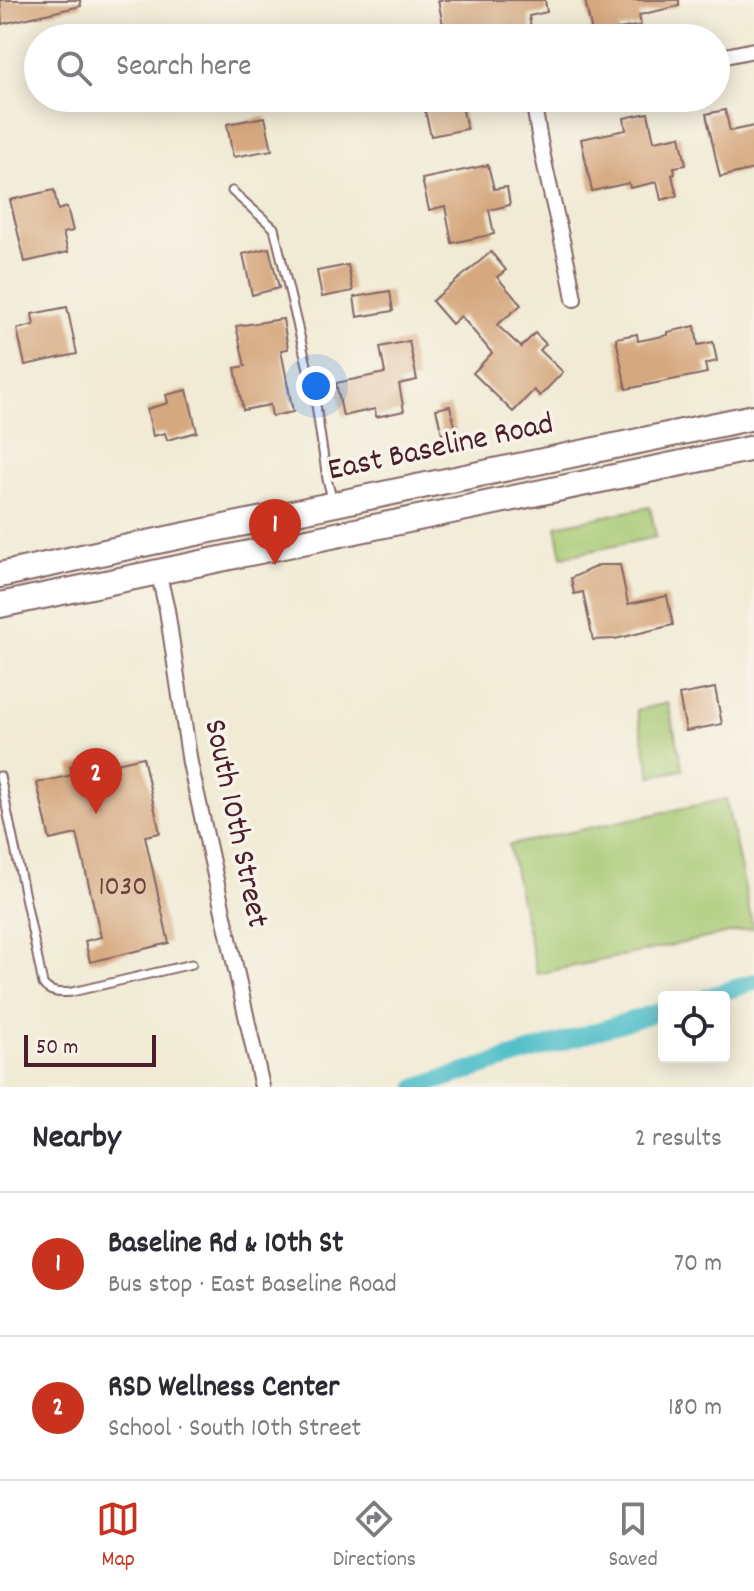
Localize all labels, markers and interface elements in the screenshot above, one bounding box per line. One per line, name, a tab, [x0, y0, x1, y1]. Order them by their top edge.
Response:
search box	[24, 24, 730, 112]
icon: search	[52, 46, 96, 90]
text: Search here	[116, 47, 252, 90]
your location	[296, 366, 336, 406]
street label: East Baseline Road	[324, 403, 558, 495]
pin: 1	[249, 499, 301, 565]
street label: South 10th Street	[189, 716, 279, 933]
pin: 2	[70, 748, 122, 814]
house number: 1030	[98, 869, 148, 909]
map controls	[658, 991, 730, 1063]
button: locate	[658, 991, 730, 1063]
scale bar	[24, 1031, 156, 1067]
text: 50 m	[36, 1033, 78, 1064]
text: Nearby	[32, 1115, 121, 1164]
text: 2 results	[635, 1121, 722, 1158]
text: Baseline Rd & 10th St	[108, 1224, 343, 1267]
text: 1	[55, 1246, 61, 1283]
text: 70 m	[674, 1246, 722, 1283]
text: Bus stop · East Baseline Road	[108, 1267, 397, 1304]
text: RSD Wellness Center	[108, 1368, 339, 1411]
text: 2	[52, 1390, 64, 1427]
text: 180 m	[668, 1390, 722, 1427]
text: School · South 10th Street	[108, 1411, 361, 1448]
tab: Map	[96, 1497, 140, 1576]
tab: Directions	[333, 1497, 416, 1576]
tab: Saved	[609, 1497, 658, 1576]

